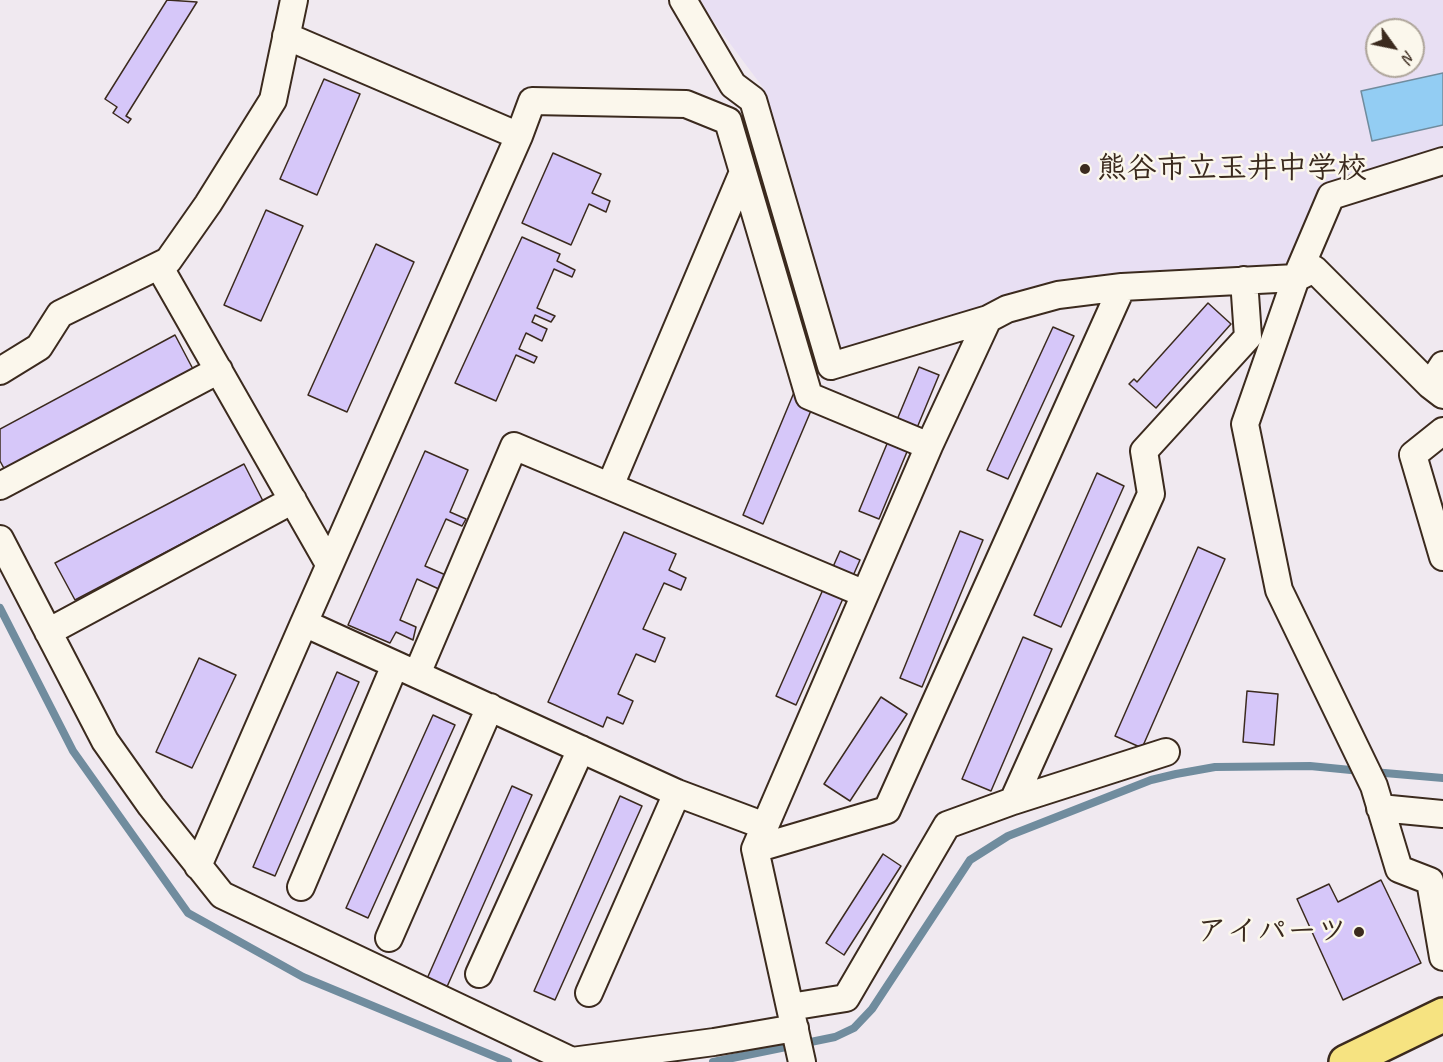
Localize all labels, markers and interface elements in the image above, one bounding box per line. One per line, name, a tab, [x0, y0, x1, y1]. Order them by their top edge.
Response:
north arrow	[1365, 18, 1425, 78]
text: N	[1397, 47, 1420, 66]
place label: 熊谷市立玉井中学校	[1097, 151, 1367, 187]
marker: 熊谷市立玉井中学校	[1078, 162, 1092, 176]
place label: アイパーツ	[1197, 914, 1347, 950]
marker: アイパーツ	[1352, 925, 1366, 939]

